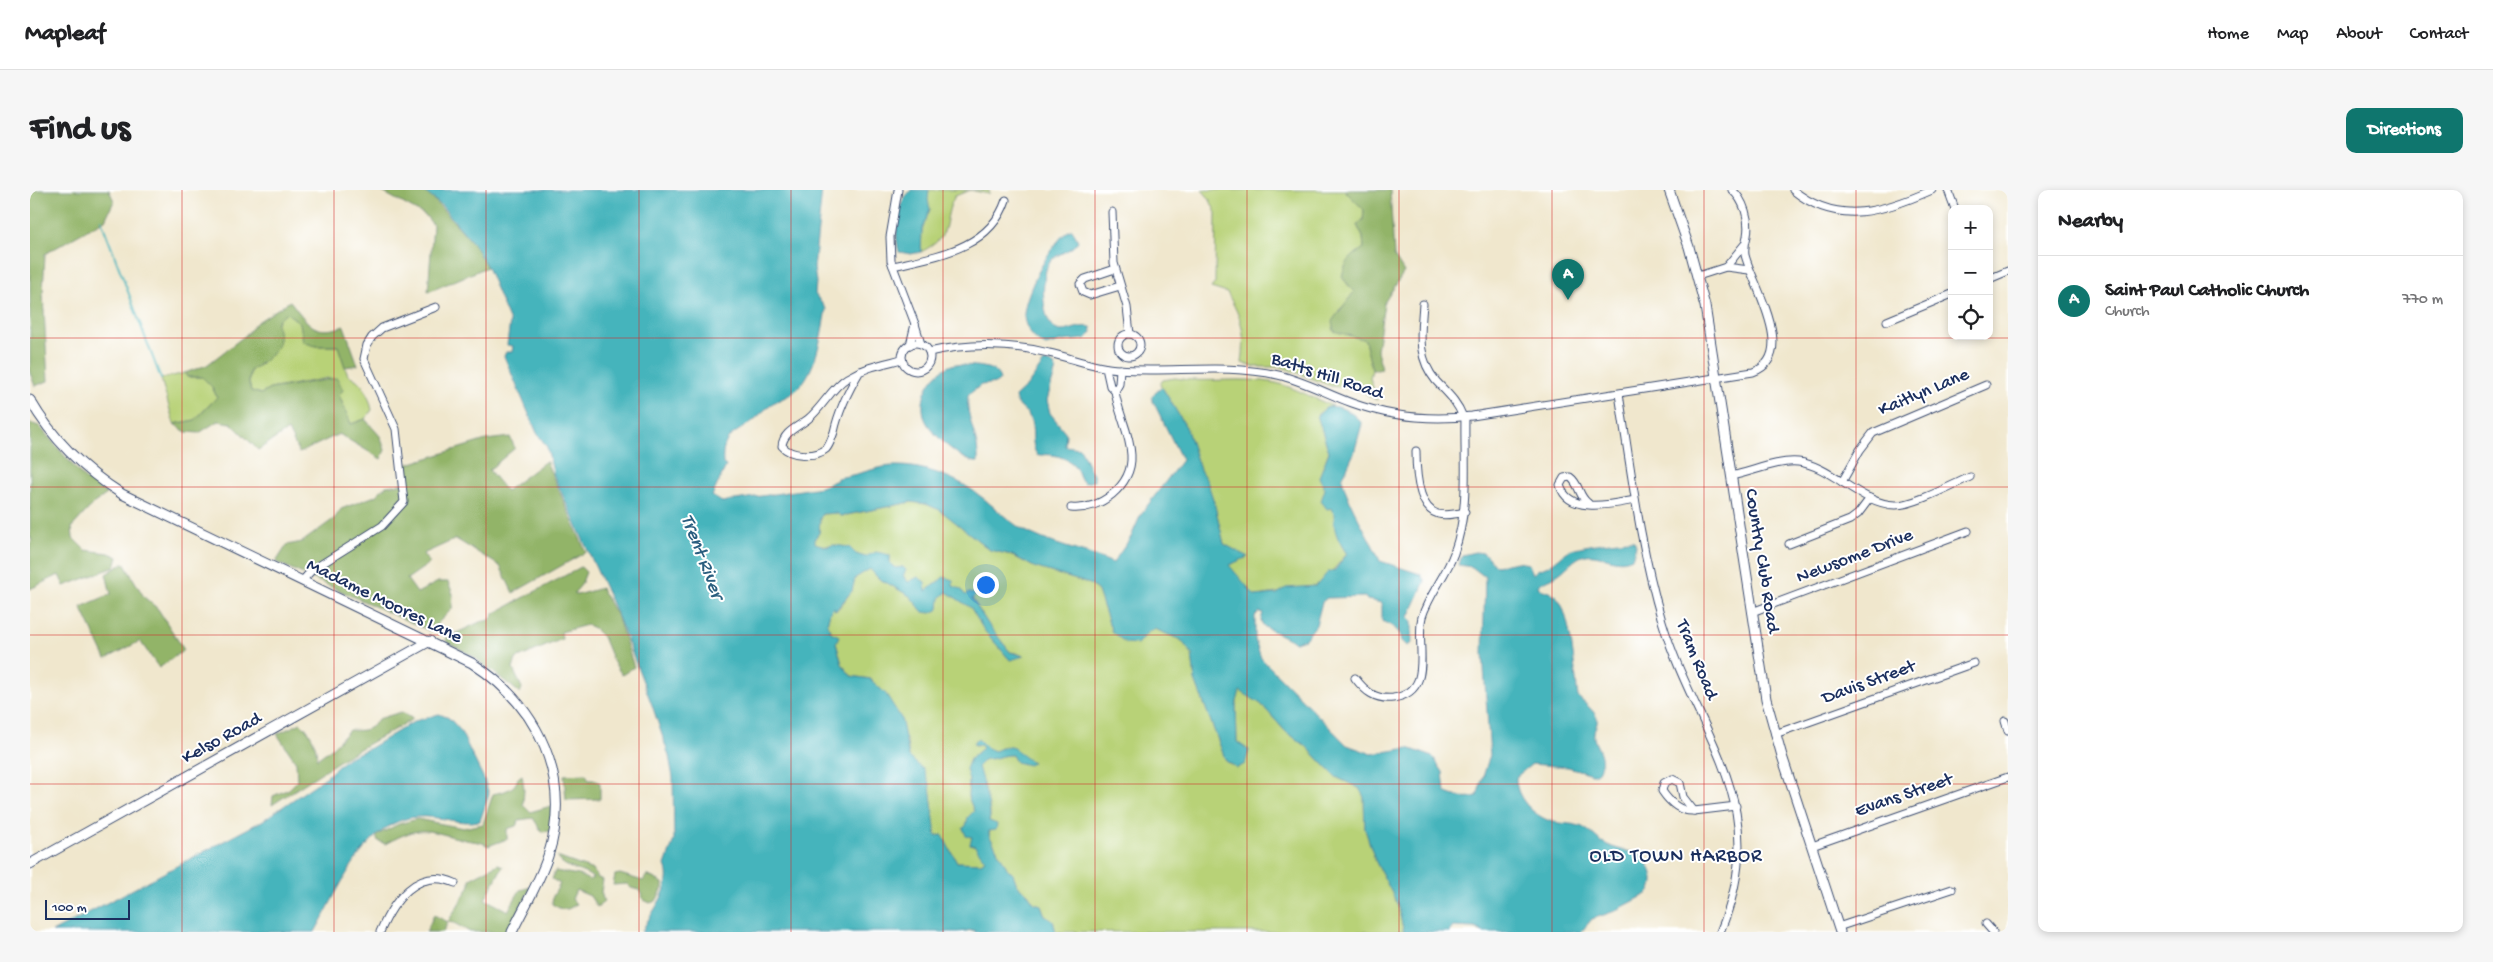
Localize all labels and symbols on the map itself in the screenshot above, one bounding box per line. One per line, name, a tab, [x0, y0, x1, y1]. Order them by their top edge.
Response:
pin: A	[1552, 259, 1584, 300]
street label: Batts Hill Road	[1267, 348, 1388, 407]
street label: Kaitlyn Lane	[1875, 364, 1973, 422]
street label: Country Club Road	[1738, 487, 1784, 637]
water label: Trent River	[674, 512, 729, 606]
street label: Newsome Drive	[1793, 524, 1917, 590]
street label: Madame Moores Lane	[302, 554, 466, 650]
your location	[973, 572, 999, 598]
street label: Tram Road	[1669, 616, 1723, 705]
street label: Davis Street	[1817, 655, 1921, 711]
street label: Kelso Road	[178, 707, 267, 770]
street label: Evans Street	[1852, 768, 1958, 823]
district label: OLD TOWN HARBOR	[1589, 846, 1763, 869]
scale bar	[45, 897, 130, 920]

